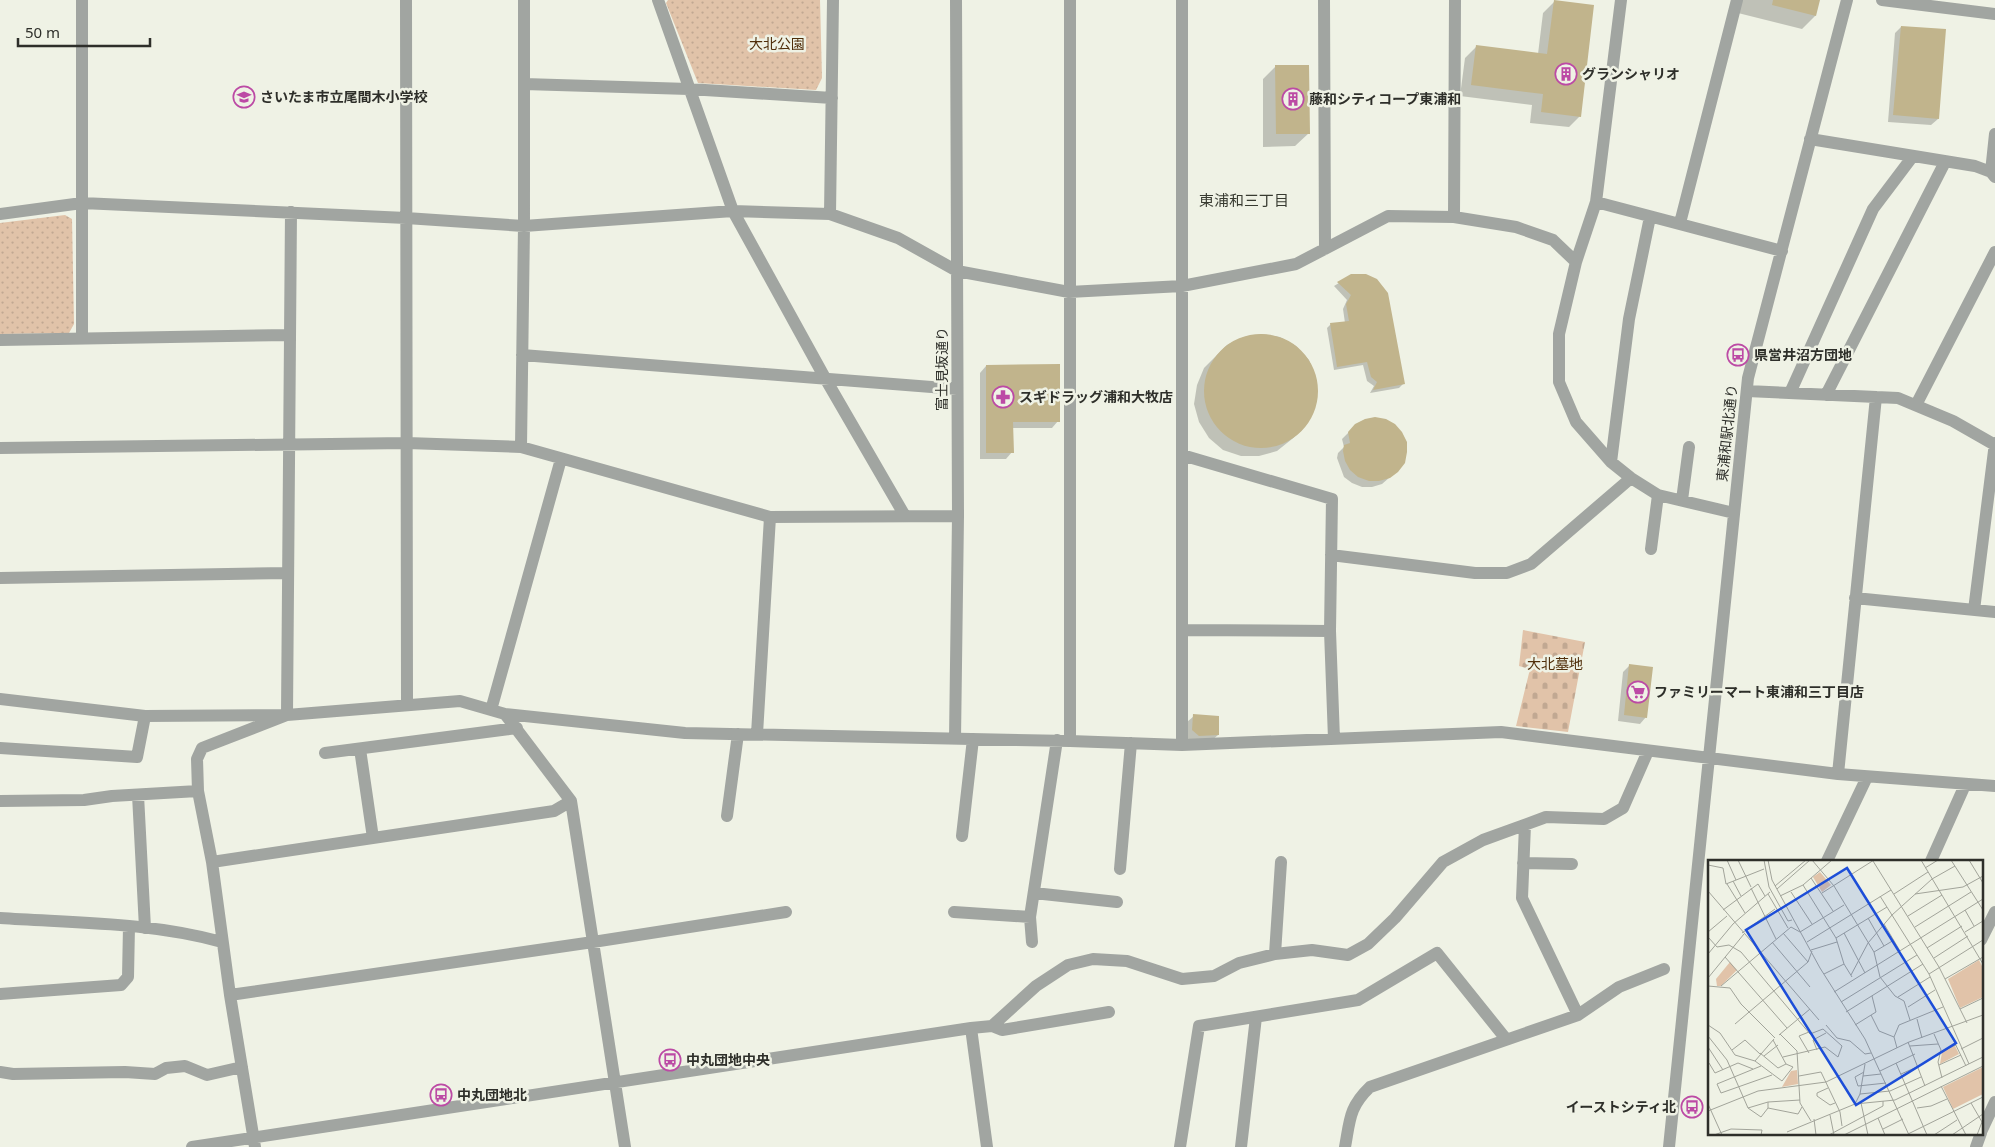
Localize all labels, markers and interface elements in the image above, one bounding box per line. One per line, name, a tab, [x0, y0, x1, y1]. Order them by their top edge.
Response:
scale bar	[18, 15, 150, 47]
text: 50 m	[25, 22, 60, 42]
park label: 大北公園	[749, 34, 805, 53]
building icon: グランシャリオ	[1554, 62, 1578, 86]
place label: グランシャリオ	[1582, 64, 1680, 83]
school or university icon: さいたま市立尾間木小学校	[232, 85, 256, 109]
place label: さいたま市立尾間木小学校	[260, 87, 428, 106]
building icon: 藤和シティコープ東浦和	[1281, 87, 1305, 111]
place label: 藤和シティコープ東浦和	[1309, 89, 1461, 108]
district label: 東浦和三丁目	[1199, 190, 1289, 210]
street label: 富士見坂通り	[932, 327, 951, 411]
bus stop icon: 県営井沼方団地	[1726, 343, 1750, 367]
place label: 県営井沼方団地	[1754, 345, 1852, 364]
street label: 東浦和駅北通り	[1712, 383, 1741, 483]
pharmacy icon: スギドラッグ浦和大牧店	[991, 385, 1015, 409]
place label: スギドラッグ浦和大牧店	[1019, 387, 1173, 406]
park label: 大北墓地	[1527, 654, 1583, 673]
supermarket icon: ファミリーマート東浦和三丁目店	[1626, 680, 1650, 704]
place label: ファミリーマート東浦和三丁目店	[1654, 682, 1864, 701]
inset map	[1708, 860, 1982, 1134]
bus stop icon: 中丸団地中央	[658, 1048, 682, 1072]
place label: 中丸団地中央	[686, 1050, 770, 1069]
bus stop icon: 中丸団地北	[429, 1083, 453, 1107]
place label: 中丸団地北	[457, 1085, 527, 1104]
bus stop icon: イーストシティ北	[1680, 1095, 1704, 1119]
place label: イーストシティ北	[1566, 1097, 1676, 1116]

